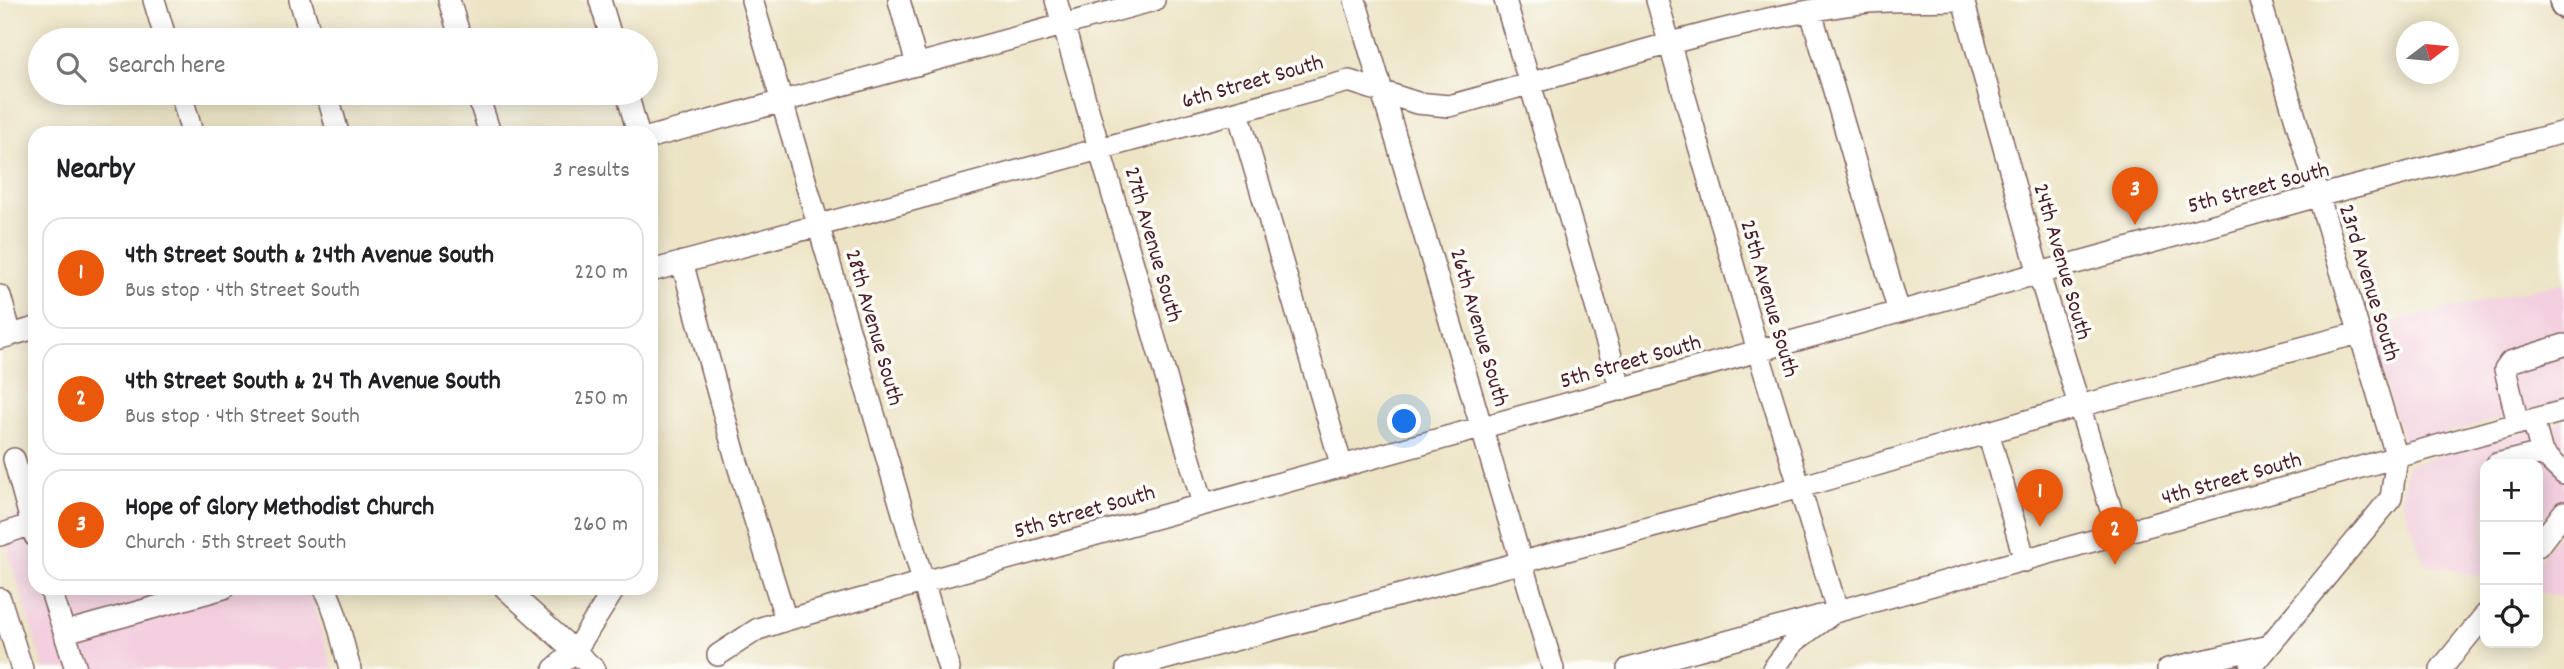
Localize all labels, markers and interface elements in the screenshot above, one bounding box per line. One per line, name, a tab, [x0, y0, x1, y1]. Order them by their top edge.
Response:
north arrow	[2396, 21, 2459, 84]
search box	[28, 28, 658, 105]
street label: 6th Street South	[1178, 47, 1328, 119]
icon: search	[52, 48, 90, 86]
text: Search here	[108, 48, 226, 85]
text: Nearby	[56, 150, 134, 193]
text: 3 results	[553, 155, 630, 188]
street label: 5th Street South	[2184, 155, 2333, 224]
street label: 27th Avenue South	[1114, 163, 1190, 327]
pin: 3	[2112, 167, 2158, 225]
street label: 24th Avenue South	[2023, 180, 2099, 344]
street label: 23rd Avenue South	[2328, 201, 2407, 365]
street label: 25th Avenue South	[1729, 216, 1806, 382]
text: 4th Street South & 24th Avenue South	[125, 238, 494, 275]
street label: 26th Avenue South	[1439, 245, 1516, 411]
street label: 28th Avenue South	[835, 246, 911, 410]
text: 1	[78, 257, 84, 290]
text: 220 m	[574, 257, 628, 290]
text: Bus stop · 4th Street South	[125, 275, 360, 308]
street label: 5th Street South	[1557, 327, 1705, 399]
text: 4th Street South & 24 Th Avenue South	[125, 364, 501, 401]
text: 2	[76, 383, 86, 416]
text: 250 m	[574, 383, 628, 416]
text: Bus stop · 4th Street South	[125, 401, 360, 434]
your location	[1387, 404, 1421, 438]
street label: 4th Street South	[2158, 445, 2306, 516]
map controls	[2480, 459, 2543, 648]
button: +	[2480, 459, 2543, 522]
pin: 1	[2017, 469, 2063, 527]
street label: 5th Street South	[1011, 477, 1159, 549]
text: Hope of Glory Methodist Church	[125, 490, 434, 527]
pin: 2	[2092, 507, 2138, 565]
text: 3	[76, 509, 86, 542]
text: 260 m	[573, 509, 628, 542]
button: −	[2480, 522, 2543, 585]
text: Church · 5th Street South	[125, 527, 346, 560]
button: locate	[2480, 585, 2543, 648]

